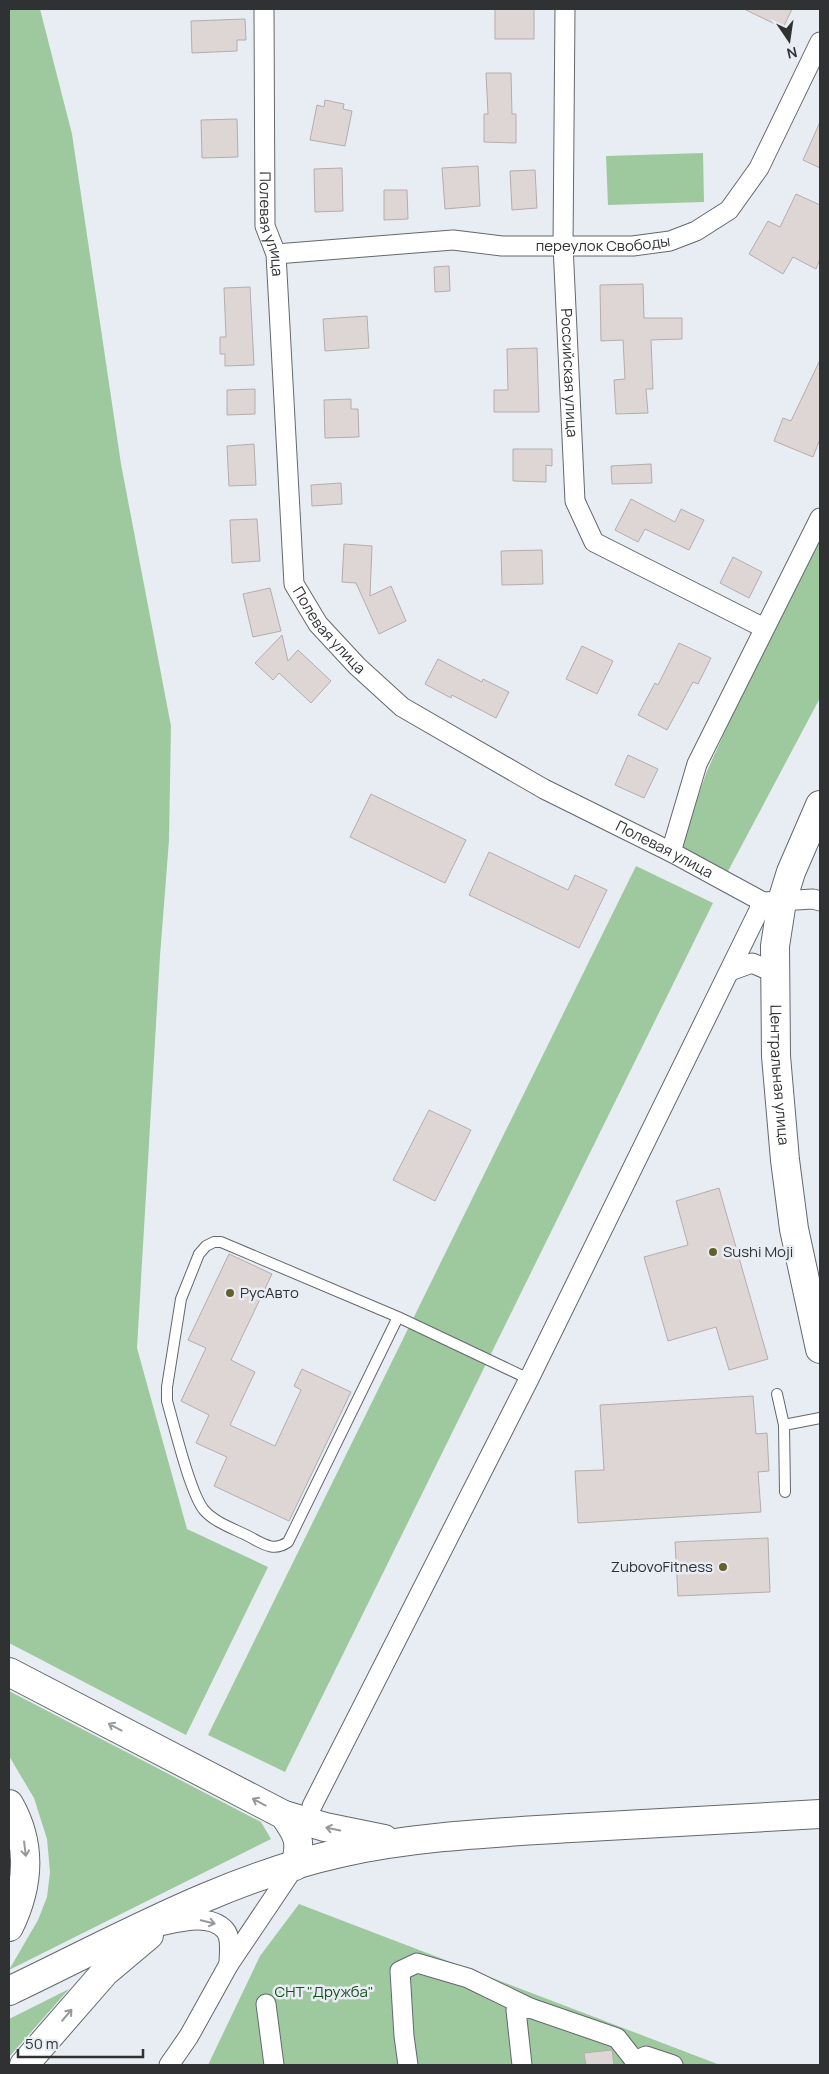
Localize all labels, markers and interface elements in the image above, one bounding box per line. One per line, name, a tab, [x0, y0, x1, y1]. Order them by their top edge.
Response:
north arrow	[764, 15, 814, 65]
text: N	[785, 43, 799, 64]
street label: Полевая улица	[255, 172, 288, 277]
street label: переулок Свободы	[536, 230, 671, 256]
street label: Российская улица	[556, 308, 583, 438]
street label: Полевая улица	[288, 583, 370, 679]
street label: Полевая улица	[612, 815, 717, 883]
street label: Центральная улица	[766, 1005, 795, 1146]
place label: Sushi Moji	[723, 1241, 793, 1262]
marker: Sushi Moji	[707, 1246, 719, 1258]
place label: РусАвто	[240, 1282, 299, 1303]
marker: РусАвто	[224, 1287, 236, 1299]
place label: ZubovoFitness	[611, 1556, 713, 1577]
marker: ZubovoFitness	[717, 1561, 729, 1573]
one-way arrow	[107, 1722, 122, 1732]
one-way arrow	[252, 1797, 267, 1806]
one-way arrow	[325, 1824, 341, 1833]
one-way arrow	[20, 1841, 30, 1857]
one-way arrow	[200, 1918, 216, 1927]
park label: СНТ "Дружба"	[274, 1981, 374, 2002]
one-way arrow	[61, 2008, 72, 2021]
scale bar	[18, 2026, 142, 2058]
text: 50 m	[25, 2033, 59, 2054]

